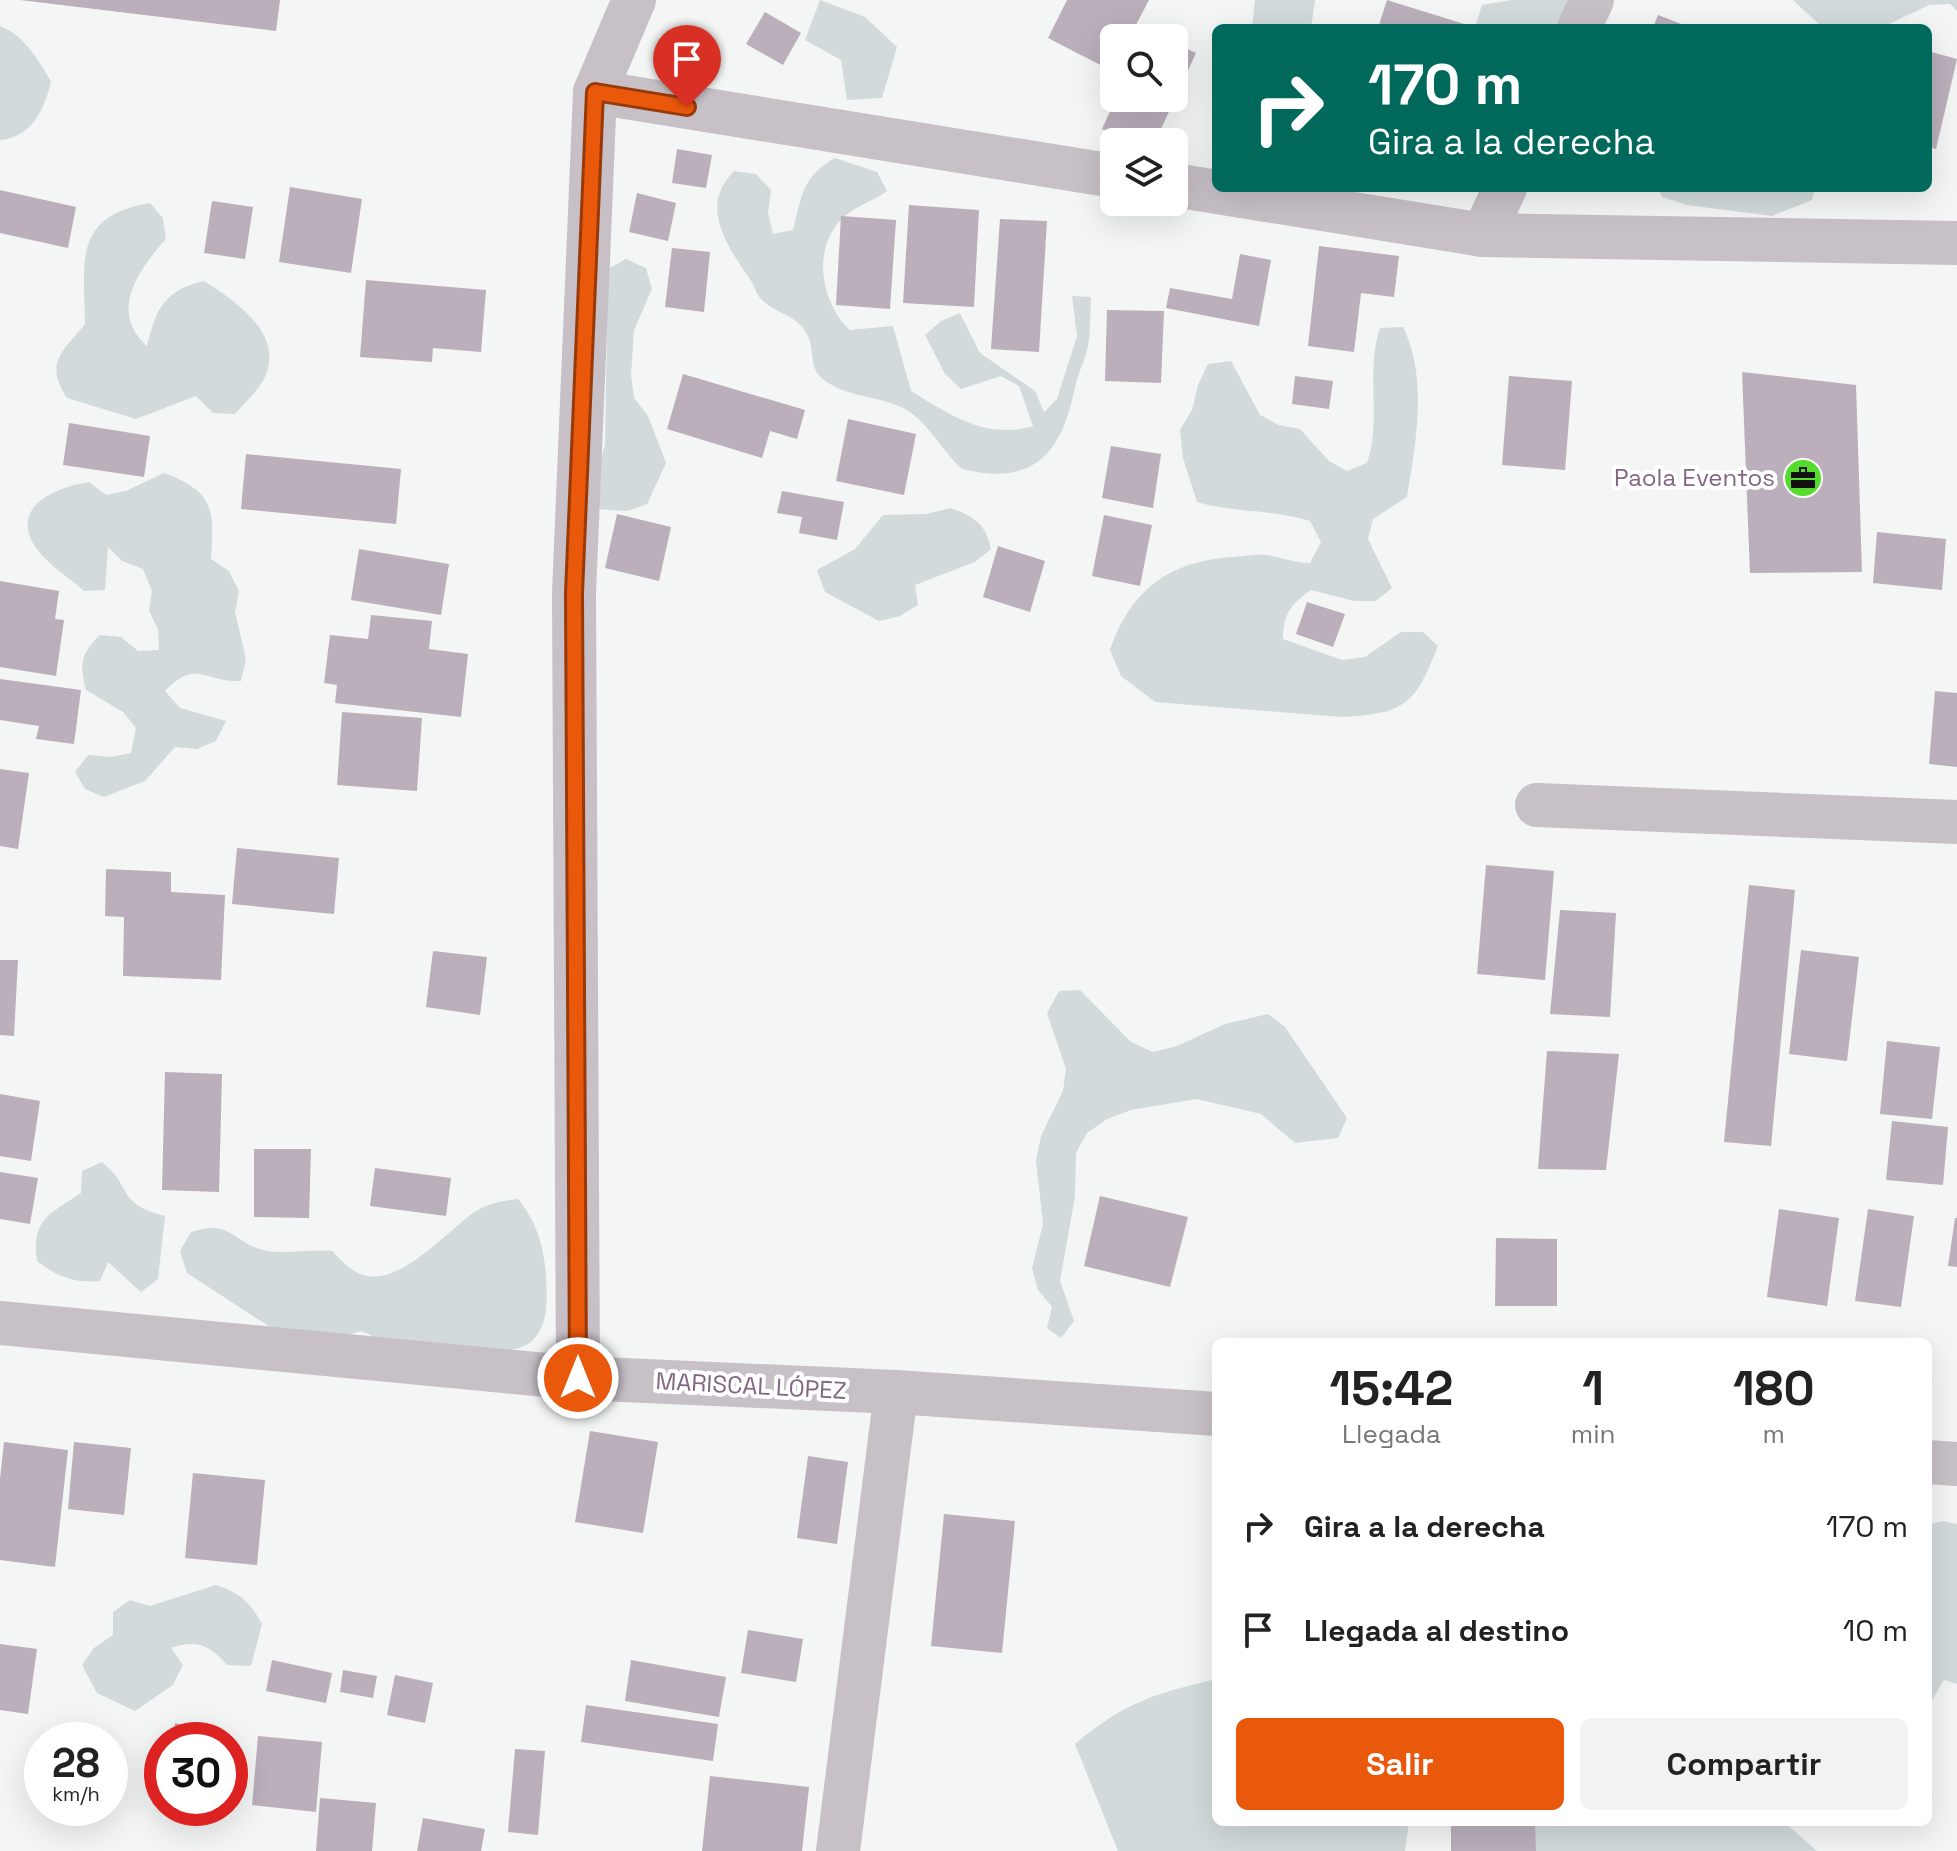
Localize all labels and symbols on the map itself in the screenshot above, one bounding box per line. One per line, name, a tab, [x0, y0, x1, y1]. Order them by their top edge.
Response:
pin	[653, 25, 721, 107]
office icon: Paola Eventos	[1782, 457, 1824, 499]
place label: Paola Eventos	[1614, 462, 1775, 493]
position arrow	[536, 1336, 620, 1420]
street label: MARISCAL LÓPEZ	[655, 1365, 847, 1406]
speed limit sign: 30	[144, 1722, 248, 1826]

